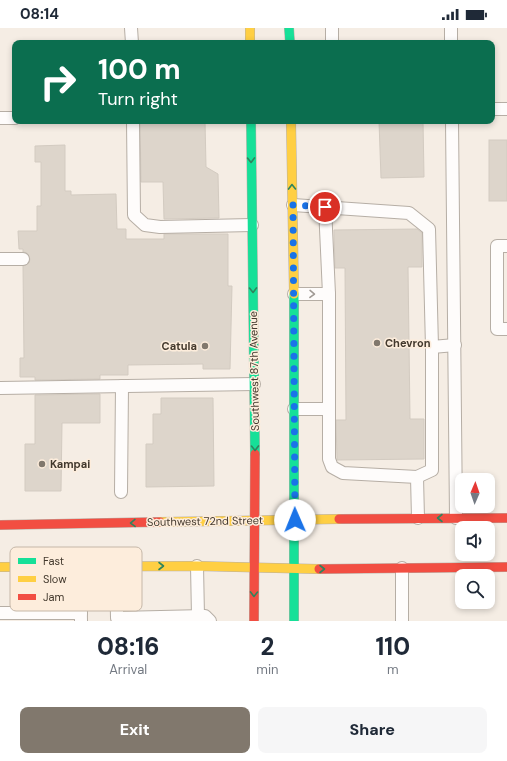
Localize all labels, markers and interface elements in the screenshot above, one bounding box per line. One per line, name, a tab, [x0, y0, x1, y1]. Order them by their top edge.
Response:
text: 08:14	[20, 4, 59, 24]
text: 100 m	[98, 51, 181, 88]
icon: right	[32, 56, 84, 108]
text: Turn right	[98, 87, 178, 111]
one-way arrow	[247, 157, 256, 163]
one-way arrow	[288, 184, 297, 190]
pin	[308, 190, 342, 224]
icon: arrive	[314, 196, 336, 218]
one-way arrow	[249, 287, 257, 293]
one-way arrow	[309, 290, 315, 298]
street label: Southwest 87th Avenue	[246, 311, 262, 431]
place label: Chevron	[385, 336, 431, 350]
marker: Chevron	[372, 338, 382, 348]
place label: Catula	[162, 339, 197, 353]
marker: Catula	[200, 341, 210, 351]
one-way arrow	[251, 445, 259, 451]
place label: Kampai	[50, 457, 90, 471]
marker: Kampai	[37, 459, 47, 469]
north arrow	[455, 473, 495, 513]
map controls	[455, 473, 495, 609]
position arrow	[274, 499, 316, 541]
street label: Southwest 72nd Street	[147, 513, 263, 529]
one-way arrow	[437, 514, 443, 522]
one-way arrow	[130, 518, 136, 527]
button: sound	[455, 521, 495, 561]
legend	[10, 547, 142, 611]
text: Fast	[43, 554, 64, 568]
one-way arrow	[158, 562, 164, 570]
one-way arrow	[319, 565, 325, 573]
button: search	[455, 569, 495, 609]
text: Slow	[43, 572, 67, 586]
text: Jam	[43, 590, 64, 604]
one-way arrow	[250, 591, 258, 597]
text: 08:16	[97, 631, 159, 662]
text: 2	[260, 631, 274, 662]
text: 110	[375, 631, 410, 662]
text: Arrival	[109, 661, 147, 678]
text: min	[256, 661, 279, 678]
text: m	[387, 661, 399, 678]
button: Exit	[20, 707, 250, 753]
button: Share	[258, 707, 487, 753]

